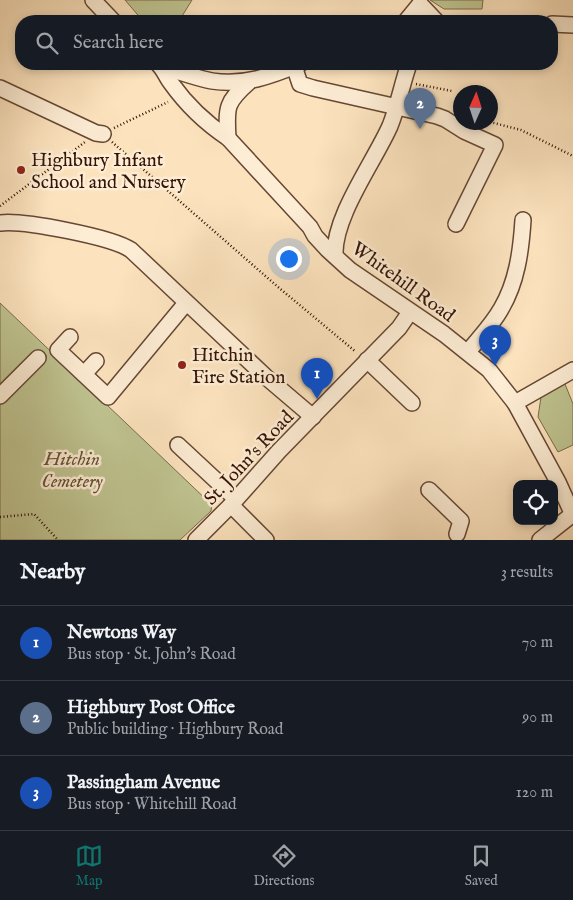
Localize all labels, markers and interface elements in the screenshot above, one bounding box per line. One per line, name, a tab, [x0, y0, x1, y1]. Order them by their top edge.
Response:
search box	[15, 15, 558, 70]
icon: search	[33, 29, 61, 57]
text: Search here	[73, 31, 164, 55]
north arrow	[453, 85, 498, 130]
pin: 2	[404, 88, 436, 129]
place label: Highbury Infant School and Nursery	[31, 149, 186, 195]
marker: Highbury Infant School and Nursery	[15, 164, 27, 176]
street label: Whitehill Road	[346, 237, 460, 329]
your location	[276, 246, 302, 272]
pin: 3	[479, 325, 511, 366]
place label: Hitchin Fire Station	[192, 344, 285, 390]
pin: 1	[301, 358, 333, 399]
marker: Hitchin Fire Station	[176, 359, 188, 371]
street label: St. John's Road	[199, 405, 300, 511]
park label: Hitchin Cemetery	[41, 448, 103, 494]
map controls	[513, 480, 558, 525]
button: locate	[513, 480, 558, 525]
text: Nearby	[20, 559, 85, 586]
text: 3 results	[501, 563, 553, 583]
text: Newtons Way	[67, 621, 176, 645]
text: 1	[33, 633, 39, 653]
text: 70 m	[522, 633, 553, 653]
text: Bus stop · St. John's Road	[67, 645, 236, 665]
text: Highbury Post Office	[67, 696, 235, 720]
text: 2	[32, 708, 40, 728]
text: 90 m	[522, 708, 553, 728]
text: Public building · Highbury Road	[67, 720, 283, 740]
text: Passingham Avenue	[67, 771, 220, 795]
text: 3	[33, 783, 39, 803]
text: 120 m	[516, 783, 553, 803]
text: Bus stop · Whitehill Road	[67, 795, 237, 815]
tab: Map	[75, 842, 103, 890]
tab: Directions	[253, 842, 314, 890]
tab: Saved	[465, 842, 498, 890]

